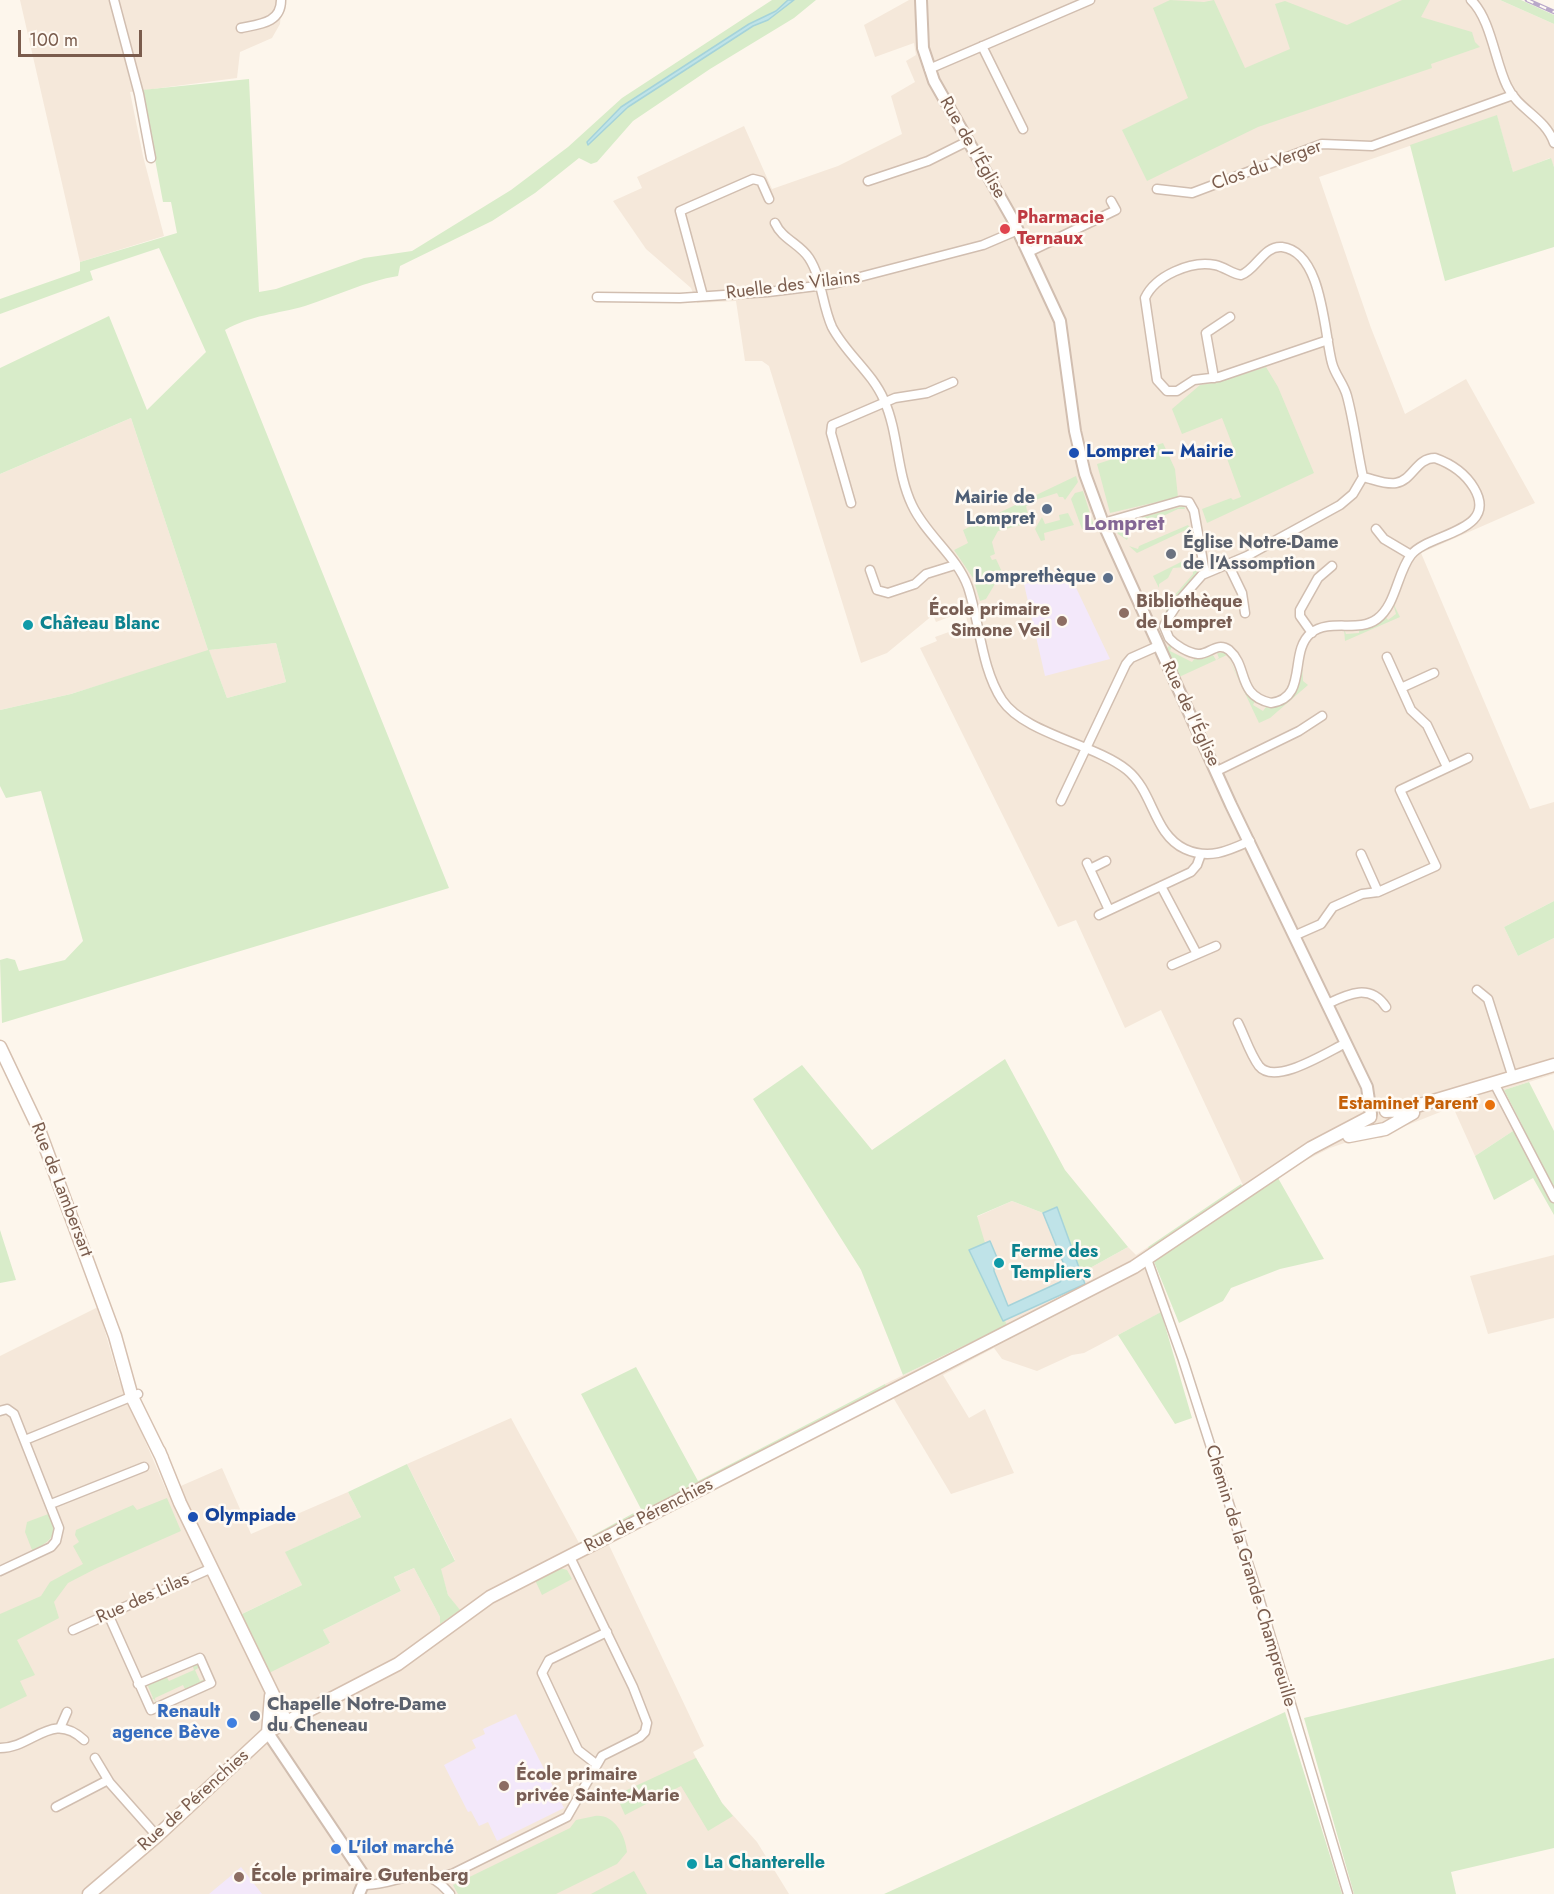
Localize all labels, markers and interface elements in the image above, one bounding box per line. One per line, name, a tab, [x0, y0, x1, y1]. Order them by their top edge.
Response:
scale bar	[21, 18, 146, 56]
text: 100 m	[29, 27, 78, 53]
street label: Rue de l'Église	[934, 93, 1010, 203]
street label: Clos du Verger	[1209, 136, 1325, 196]
place label: Pharmacie Ternaux	[1017, 208, 1104, 250]
marker: Pharmacie Ternaux	[998, 222, 1012, 236]
street label: Ruelle des Vilains	[725, 267, 861, 305]
place label: Lompret – Mairie	[1086, 442, 1233, 464]
marker: Lompret – Mairie	[1067, 446, 1081, 460]
place label: Mairie de Lompret	[955, 488, 1035, 530]
marker: Mairie de Lompret	[1040, 502, 1054, 516]
district label: Lompret	[1084, 512, 1164, 538]
place label: Église Notre-Dame de l'Assomption	[1183, 533, 1339, 576]
marker: Église Notre-Dame de l'Assomption	[1164, 547, 1178, 561]
place label: Lomprethèque	[975, 567, 1096, 589]
marker: Lomprethèque	[1101, 571, 1115, 585]
place label: Bibliothèque de Lompret	[1136, 592, 1243, 634]
place label: École primaire Simone Veil	[929, 600, 1050, 642]
marker: Bibliothèque de Lompret	[1117, 606, 1131, 620]
place label: Château Blanc	[40, 614, 160, 636]
marker: École primaire Simone Veil	[1055, 614, 1069, 628]
marker: Château Blanc	[21, 618, 35, 632]
street label: Rue de l'Église	[1156, 658, 1224, 770]
place label: Estaminet Parent	[1338, 1094, 1478, 1116]
marker: Estaminet Parent	[1483, 1098, 1497, 1112]
street label: Rue de Lambersart	[25, 1120, 97, 1260]
place label: Ferme des Templiers	[1011, 1242, 1098, 1284]
marker: Ferme des Templiers	[992, 1256, 1006, 1270]
street label: Chemin de la Grande Champreuille	[1200, 1443, 1300, 1709]
street label: Rue de Pérenchies	[581, 1474, 717, 1558]
place label: Olympiade	[205, 1506, 296, 1528]
marker: Olympiade	[186, 1510, 200, 1524]
street label: Rue des Lilas	[93, 1569, 193, 1629]
place label: Chapelle Notre-Dame du Cheneau	[267, 1695, 446, 1738]
place label: Renault agence Bève	[112, 1702, 220, 1744]
marker: Chapelle Notre-Dame du Cheneau	[248, 1709, 262, 1723]
marker: Renault agence Bève	[225, 1716, 239, 1730]
street label: Rue de Pérenchies	[134, 1746, 254, 1856]
place label: École primaire privée Sainte-Marie	[516, 1765, 679, 1808]
marker: École primaire privée Sainte-Marie	[497, 1779, 511, 1793]
place label: L'ilot marché	[348, 1838, 454, 1860]
marker: L'ilot marché	[329, 1842, 343, 1856]
place label: La Chanterelle	[704, 1853, 825, 1875]
marker: La Chanterelle	[685, 1857, 699, 1871]
place label: École primaire Gutenberg	[251, 1866, 469, 1888]
marker: École primaire Gutenberg	[232, 1870, 246, 1884]

